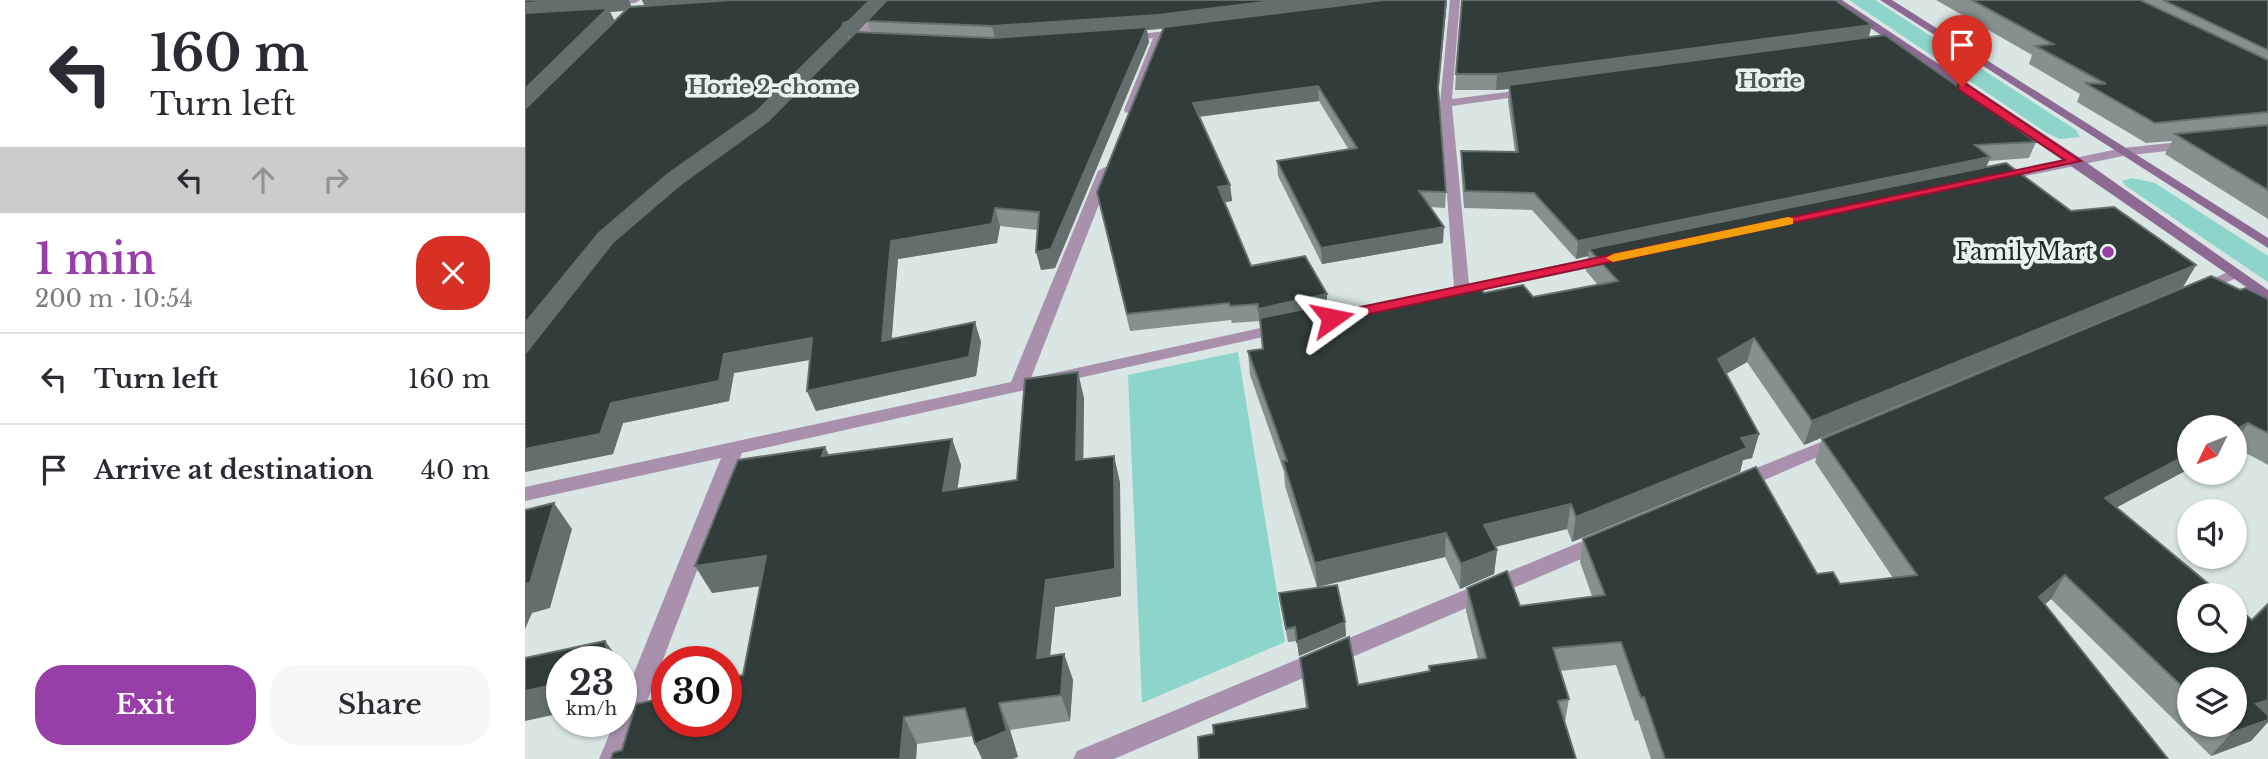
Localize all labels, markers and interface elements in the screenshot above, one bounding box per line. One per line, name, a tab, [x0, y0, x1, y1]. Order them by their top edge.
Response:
pin	[1932, 15, 1992, 87]
text: 160 m	[150, 23, 309, 84]
icon: arrive	[1943, 26, 1981, 64]
icon: left	[35, 28, 126, 119]
district label: Horie	[1738, 68, 1802, 94]
district label: Horie 2-chome	[688, 74, 856, 100]
text: Turn left	[150, 84, 296, 124]
icon: left	[171, 161, 209, 199]
icon: ahead	[244, 161, 282, 199]
icon: right	[317, 161, 355, 199]
text: 1 min	[35, 233, 156, 285]
button: close	[416, 236, 490, 310]
place label: FamilyMart	[1955, 238, 2094, 266]
marker: FamilyMart	[2100, 244, 2116, 260]
position arrow	[1295, 281, 1369, 355]
text: 200 m · 10:54	[35, 285, 193, 313]
icon: left	[35, 360, 73, 398]
text: Turn left	[94, 363, 218, 395]
text: 160 m	[408, 363, 490, 395]
north arrow	[2177, 415, 2247, 485]
map controls	[2177, 415, 2247, 737]
icon: arrive	[35, 451, 73, 489]
text: Arrive at destination	[94, 454, 374, 486]
text: 40 m	[421, 454, 490, 486]
button: sound	[2177, 499, 2247, 569]
button: search	[2177, 583, 2247, 653]
speed limit sign: 30	[651, 646, 742, 737]
text: 23	[569, 661, 614, 704]
button: Exit	[35, 665, 256, 745]
button: Share	[270, 665, 490, 745]
button: layers	[2177, 667, 2247, 737]
text: km/h	[566, 698, 617, 720]

